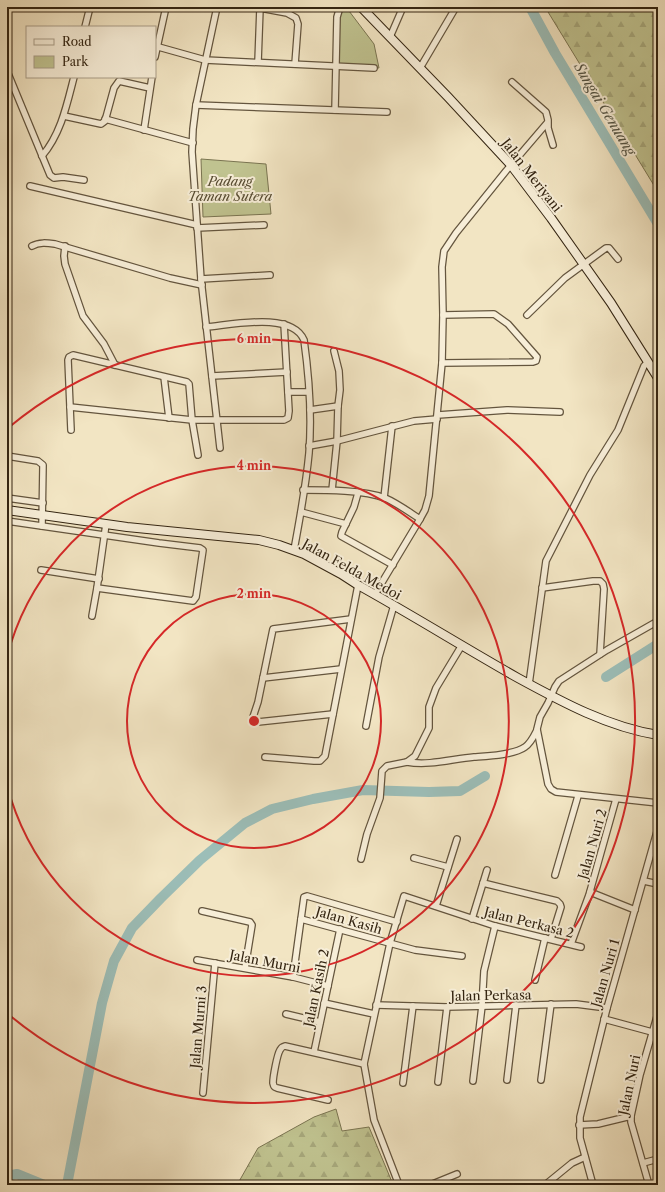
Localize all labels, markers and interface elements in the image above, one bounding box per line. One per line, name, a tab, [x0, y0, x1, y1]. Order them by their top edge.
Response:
legend	[26, 26, 156, 78]
text: Road	[62, 34, 92, 49]
text: Park	[62, 54, 89, 69]
water label: Sungai Genuang	[570, 58, 641, 160]
street label: Jalan Meriyani	[497, 133, 566, 215]
park label: Padang Taman Sutera	[188, 173, 272, 204]
text: 6 min	[237, 331, 272, 346]
text: 4 min	[237, 458, 272, 473]
street label: Jalan Felda Medoi	[298, 534, 404, 603]
text: 2 min	[237, 586, 272, 601]
centre of rings	[247, 714, 261, 728]
street label: Jalan Nuri 2	[574, 807, 610, 883]
street label: Jalan Kasih	[312, 902, 384, 937]
street label: Jalan Perkasa 2	[480, 903, 576, 941]
street label: Jalan Nuri 1	[587, 936, 623, 1011]
street label: Jalan Murni	[226, 946, 302, 976]
street label: Jalan Kasih 2	[300, 948, 332, 1030]
street label: Jalan Murni 3	[186, 985, 210, 1071]
street label: Jalan Perkasa	[448, 986, 532, 1004]
street label: Jalan Nuri	[614, 1053, 643, 1119]

